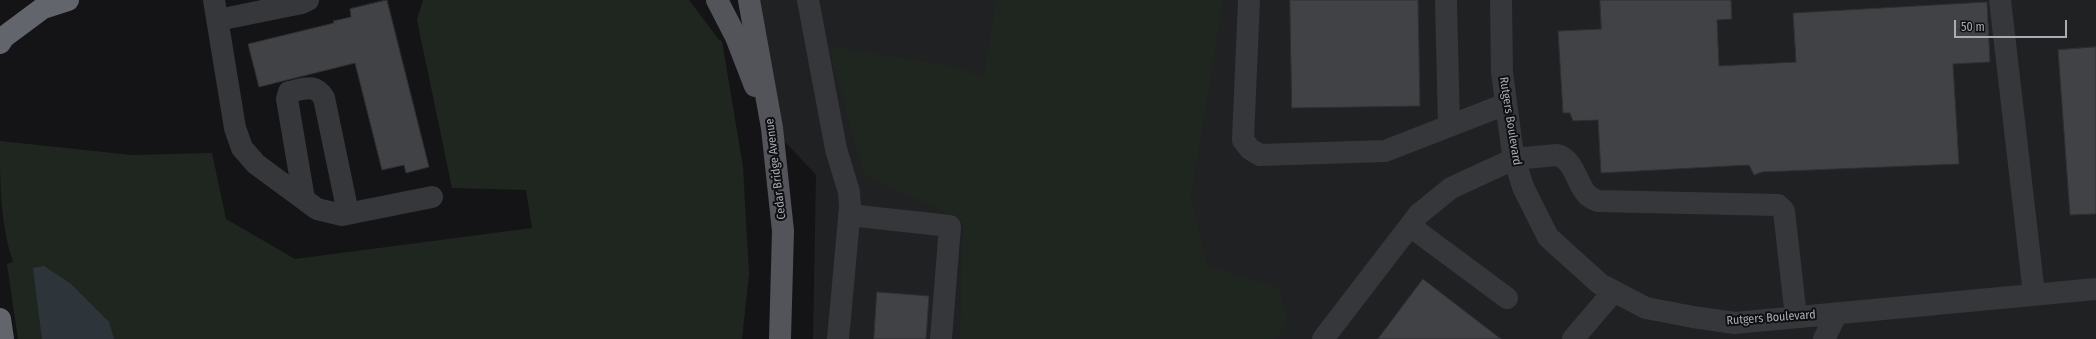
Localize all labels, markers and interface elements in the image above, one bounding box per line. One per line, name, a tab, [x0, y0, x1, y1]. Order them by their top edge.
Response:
scale bar	[1956, 12, 2069, 38]
text: 50 m	[1961, 20, 1985, 34]
street label: Rutgers Boulevard	[1496, 76, 1524, 166]
street label: Cedar Bridge Avenue	[763, 118, 789, 220]
street label: Rutgers Boulevard	[1726, 308, 1816, 328]

